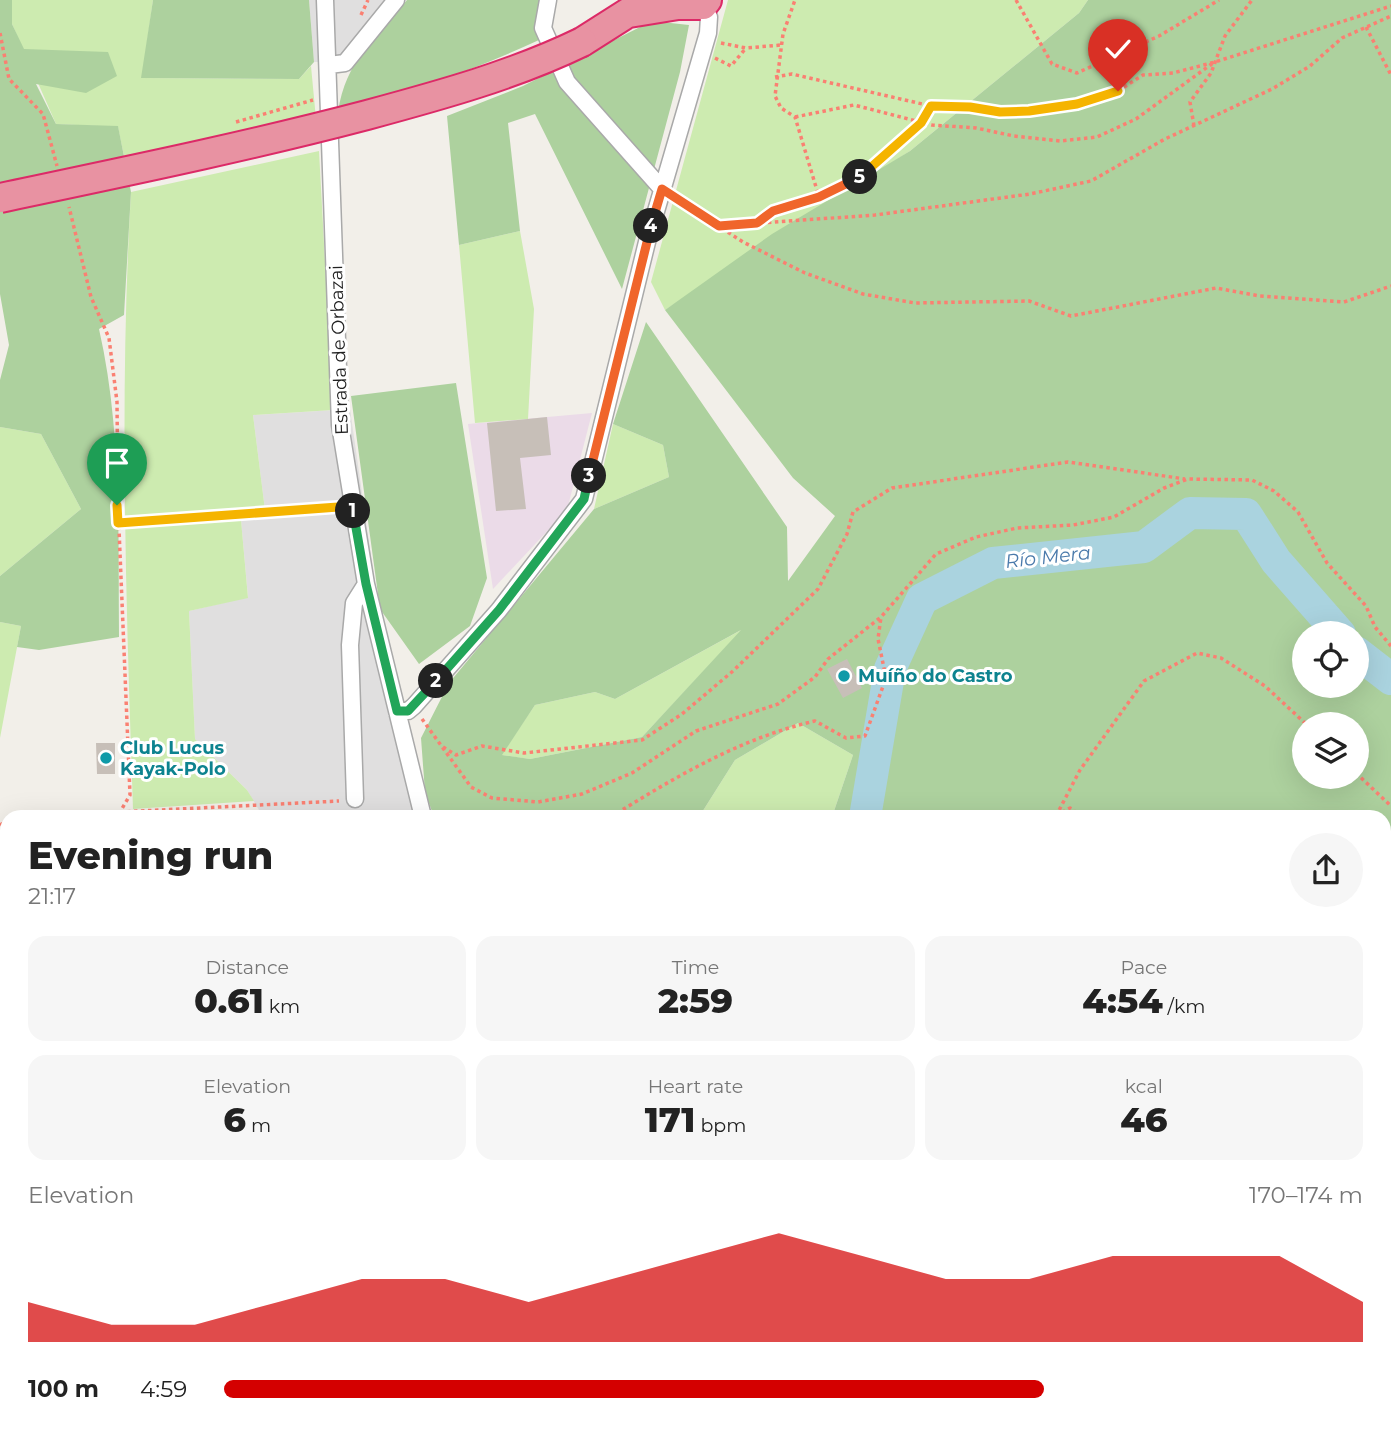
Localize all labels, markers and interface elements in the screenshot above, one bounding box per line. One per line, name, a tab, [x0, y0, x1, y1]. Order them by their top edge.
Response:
pin	[1088, 19, 1148, 91]
icon: check	[1099, 30, 1137, 68]
pin: 5	[842, 160, 878, 194]
text: 5	[854, 165, 865, 188]
pin: 4	[634, 208, 668, 244]
text: 4	[644, 214, 657, 237]
street label: Estrada de Orbazai	[325, 265, 353, 435]
pin	[87, 433, 147, 505]
icon: arrive	[98, 444, 136, 482]
pin: 3	[572, 458, 606, 494]
text: 3	[583, 464, 594, 487]
pin: 1	[336, 494, 370, 528]
text: 1	[349, 499, 356, 522]
water label: Río Mera	[1004, 541, 1092, 573]
map controls	[1292, 621, 1369, 789]
button: locate	[1292, 621, 1369, 698]
pin: 2	[418, 664, 453, 698]
place label: Muíño do Castro	[858, 665, 1013, 687]
marker: Muíño do Castro	[836, 668, 852, 684]
text: 2	[430, 669, 441, 692]
button: layers	[1292, 712, 1369, 789]
place label: Club Lucus Kayak-Polo	[120, 737, 226, 780]
marker: Club Lucus Kayak-Polo	[98, 750, 114, 766]
text: Evening run	[28, 832, 273, 879]
button: share	[1289, 833, 1363, 907]
text: 21:17	[28, 882, 76, 910]
text: Distance	[205, 956, 289, 979]
text: Time	[672, 956, 719, 979]
text: Pace	[1121, 956, 1167, 979]
text: 0.61	[194, 979, 264, 1022]
text: 2:59	[658, 979, 733, 1022]
text: 4:54	[1082, 979, 1163, 1022]
text: km	[264, 995, 300, 1018]
text: /km	[1163, 995, 1205, 1018]
text: Elevation	[203, 1075, 291, 1098]
text: Heart rate	[648, 1075, 743, 1098]
text: kcal	[1125, 1075, 1163, 1098]
text: 6	[223, 1098, 246, 1141]
text: 171	[645, 1098, 695, 1141]
text: 46	[1120, 1098, 1167, 1141]
text: m	[246, 1114, 271, 1137]
text: bpm	[695, 1114, 746, 1137]
text: Elevation	[28, 1181, 134, 1209]
text: 170–174 m	[1249, 1181, 1363, 1209]
text: 100 m	[28, 1375, 99, 1403]
text: 4:59	[140, 1375, 187, 1403]

